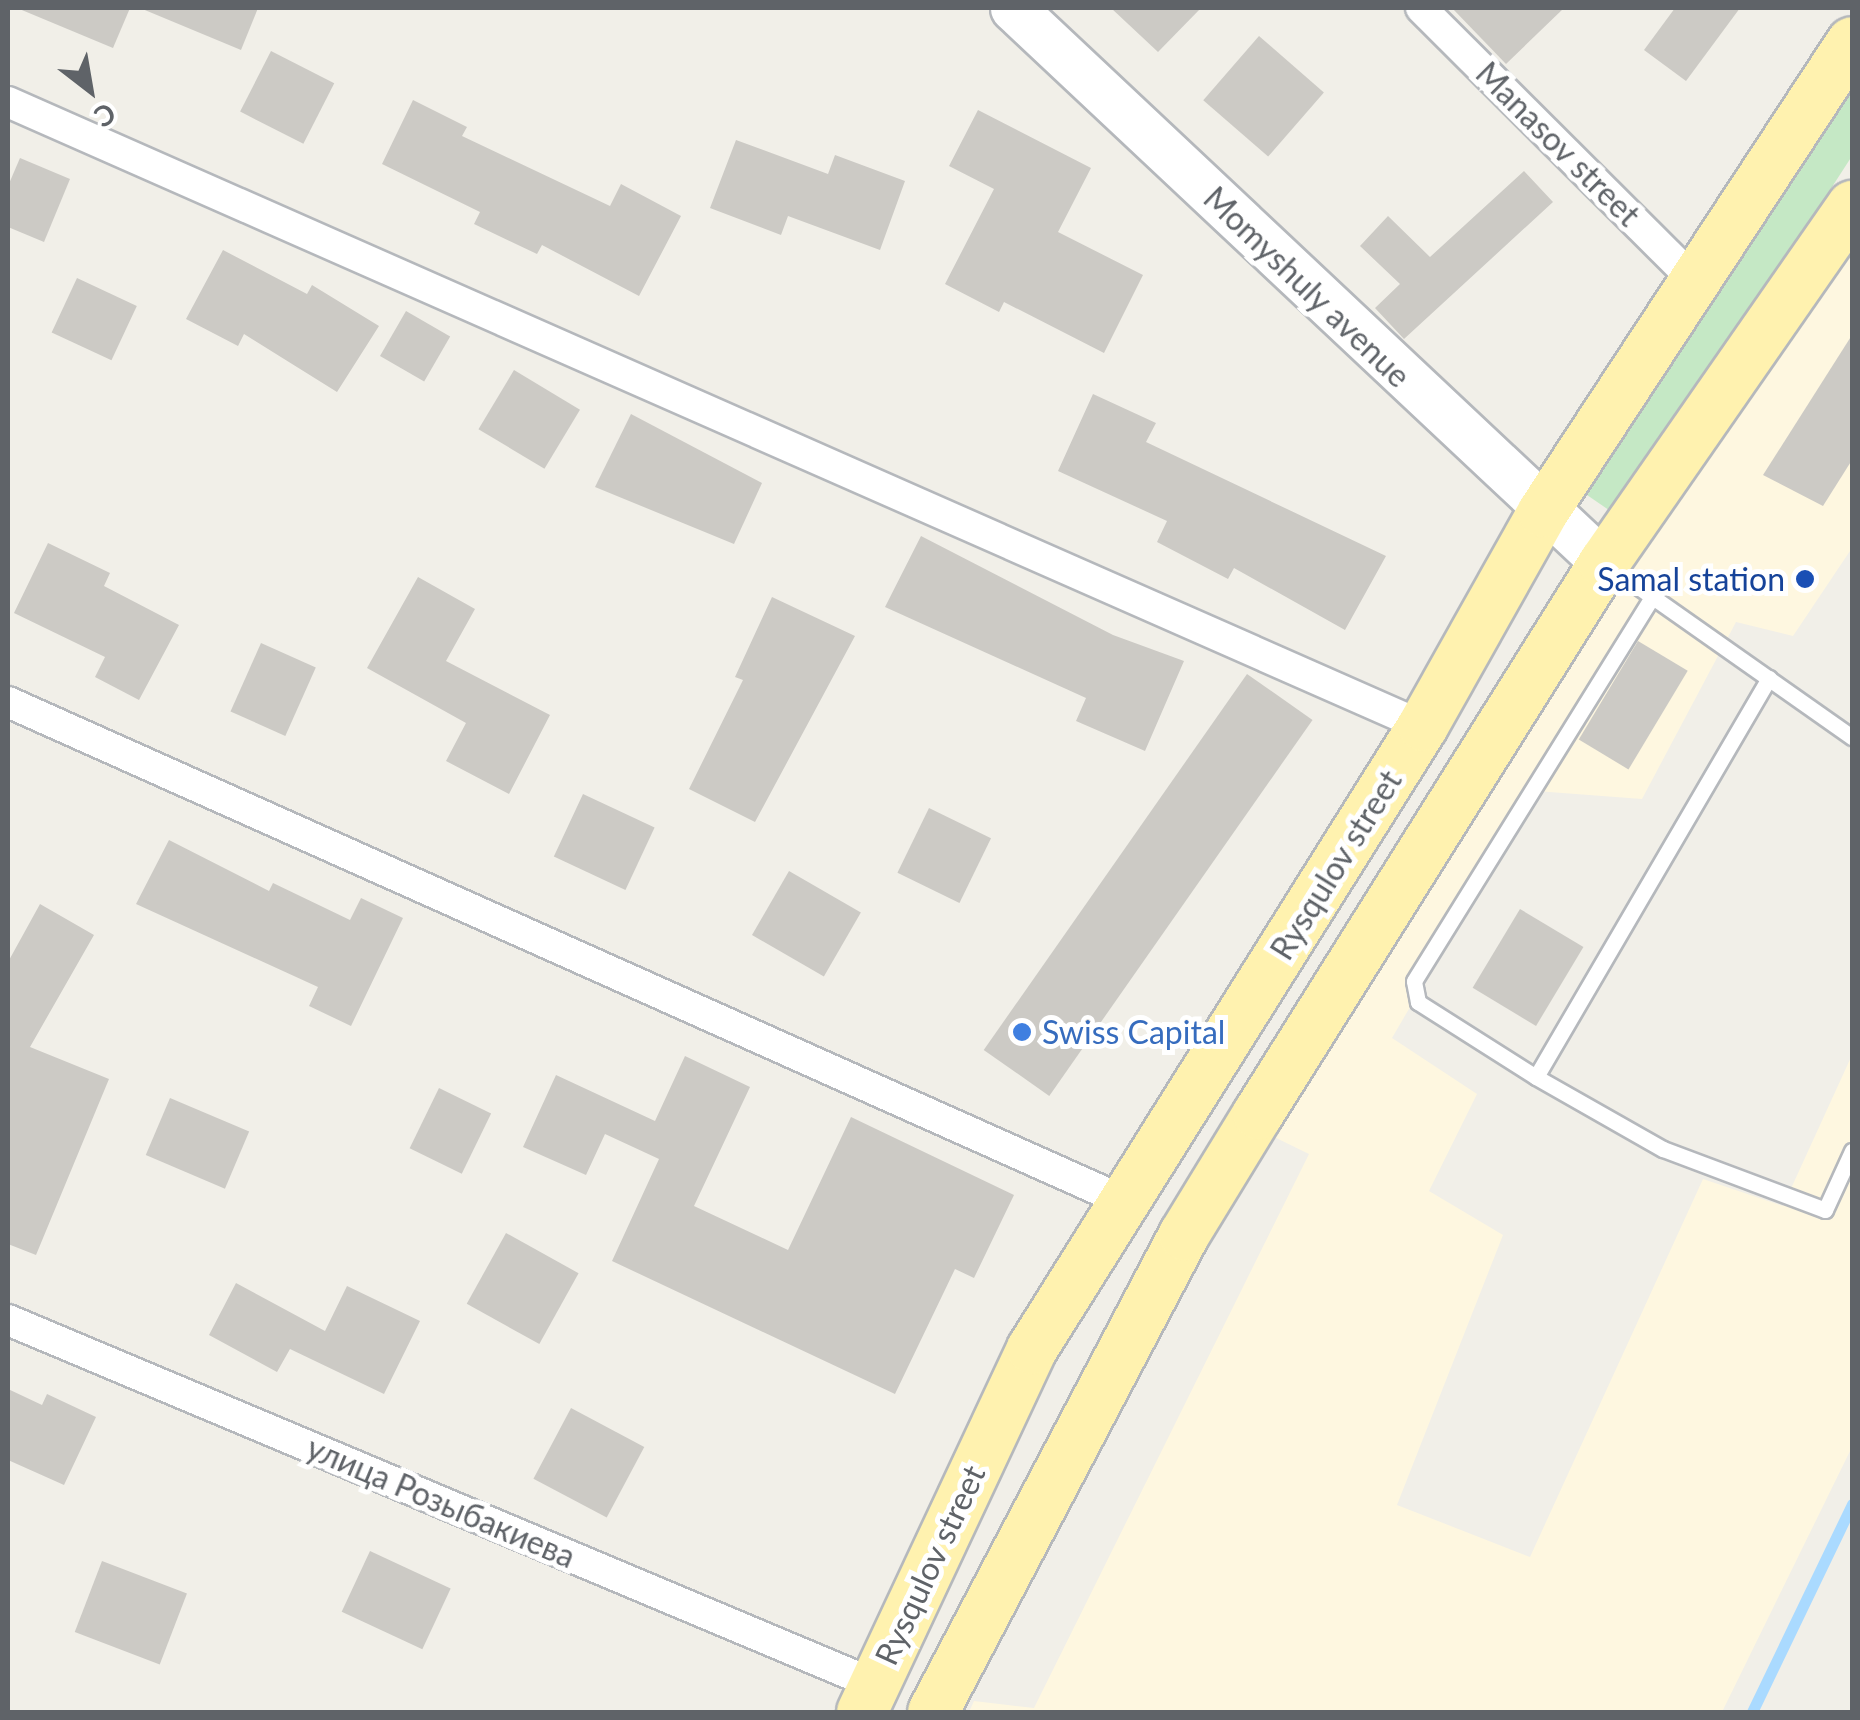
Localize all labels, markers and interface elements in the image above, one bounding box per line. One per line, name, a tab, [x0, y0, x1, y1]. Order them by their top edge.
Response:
north arrow	[40, 40, 140, 140]
street label: Manasov street	[1468, 54, 1648, 234]
text: С	[89, 96, 122, 135]
street label: Momyshuly avenue	[1196, 179, 1418, 395]
place label: Samal station	[1597, 560, 1785, 598]
marker: Samal station	[1794, 568, 1816, 590]
street label: Rysqulov street	[1262, 763, 1410, 967]
place label: Swiss Capital	[1042, 1013, 1225, 1051]
marker: Swiss Capital	[1011, 1021, 1033, 1043]
street label: улица Розыбакиева	[301, 1428, 581, 1576]
street label: Rysqulov street	[867, 1459, 993, 1671]

